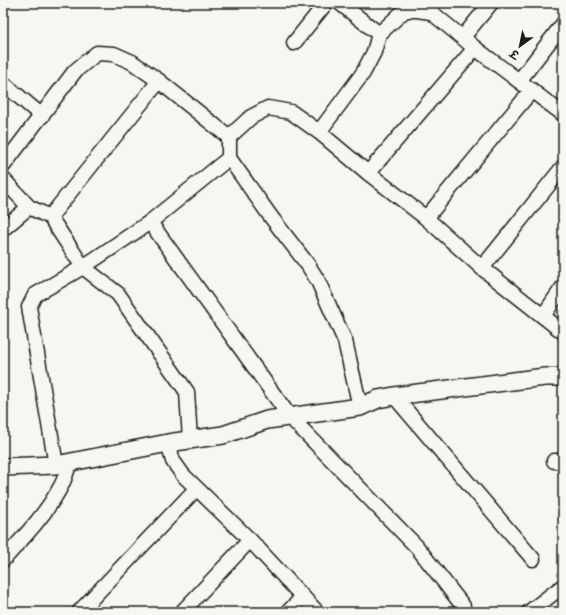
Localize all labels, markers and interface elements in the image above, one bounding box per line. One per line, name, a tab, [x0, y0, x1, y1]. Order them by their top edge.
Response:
north arrow	[500, 26, 540, 66]
text: उ	[506, 45, 523, 63]

